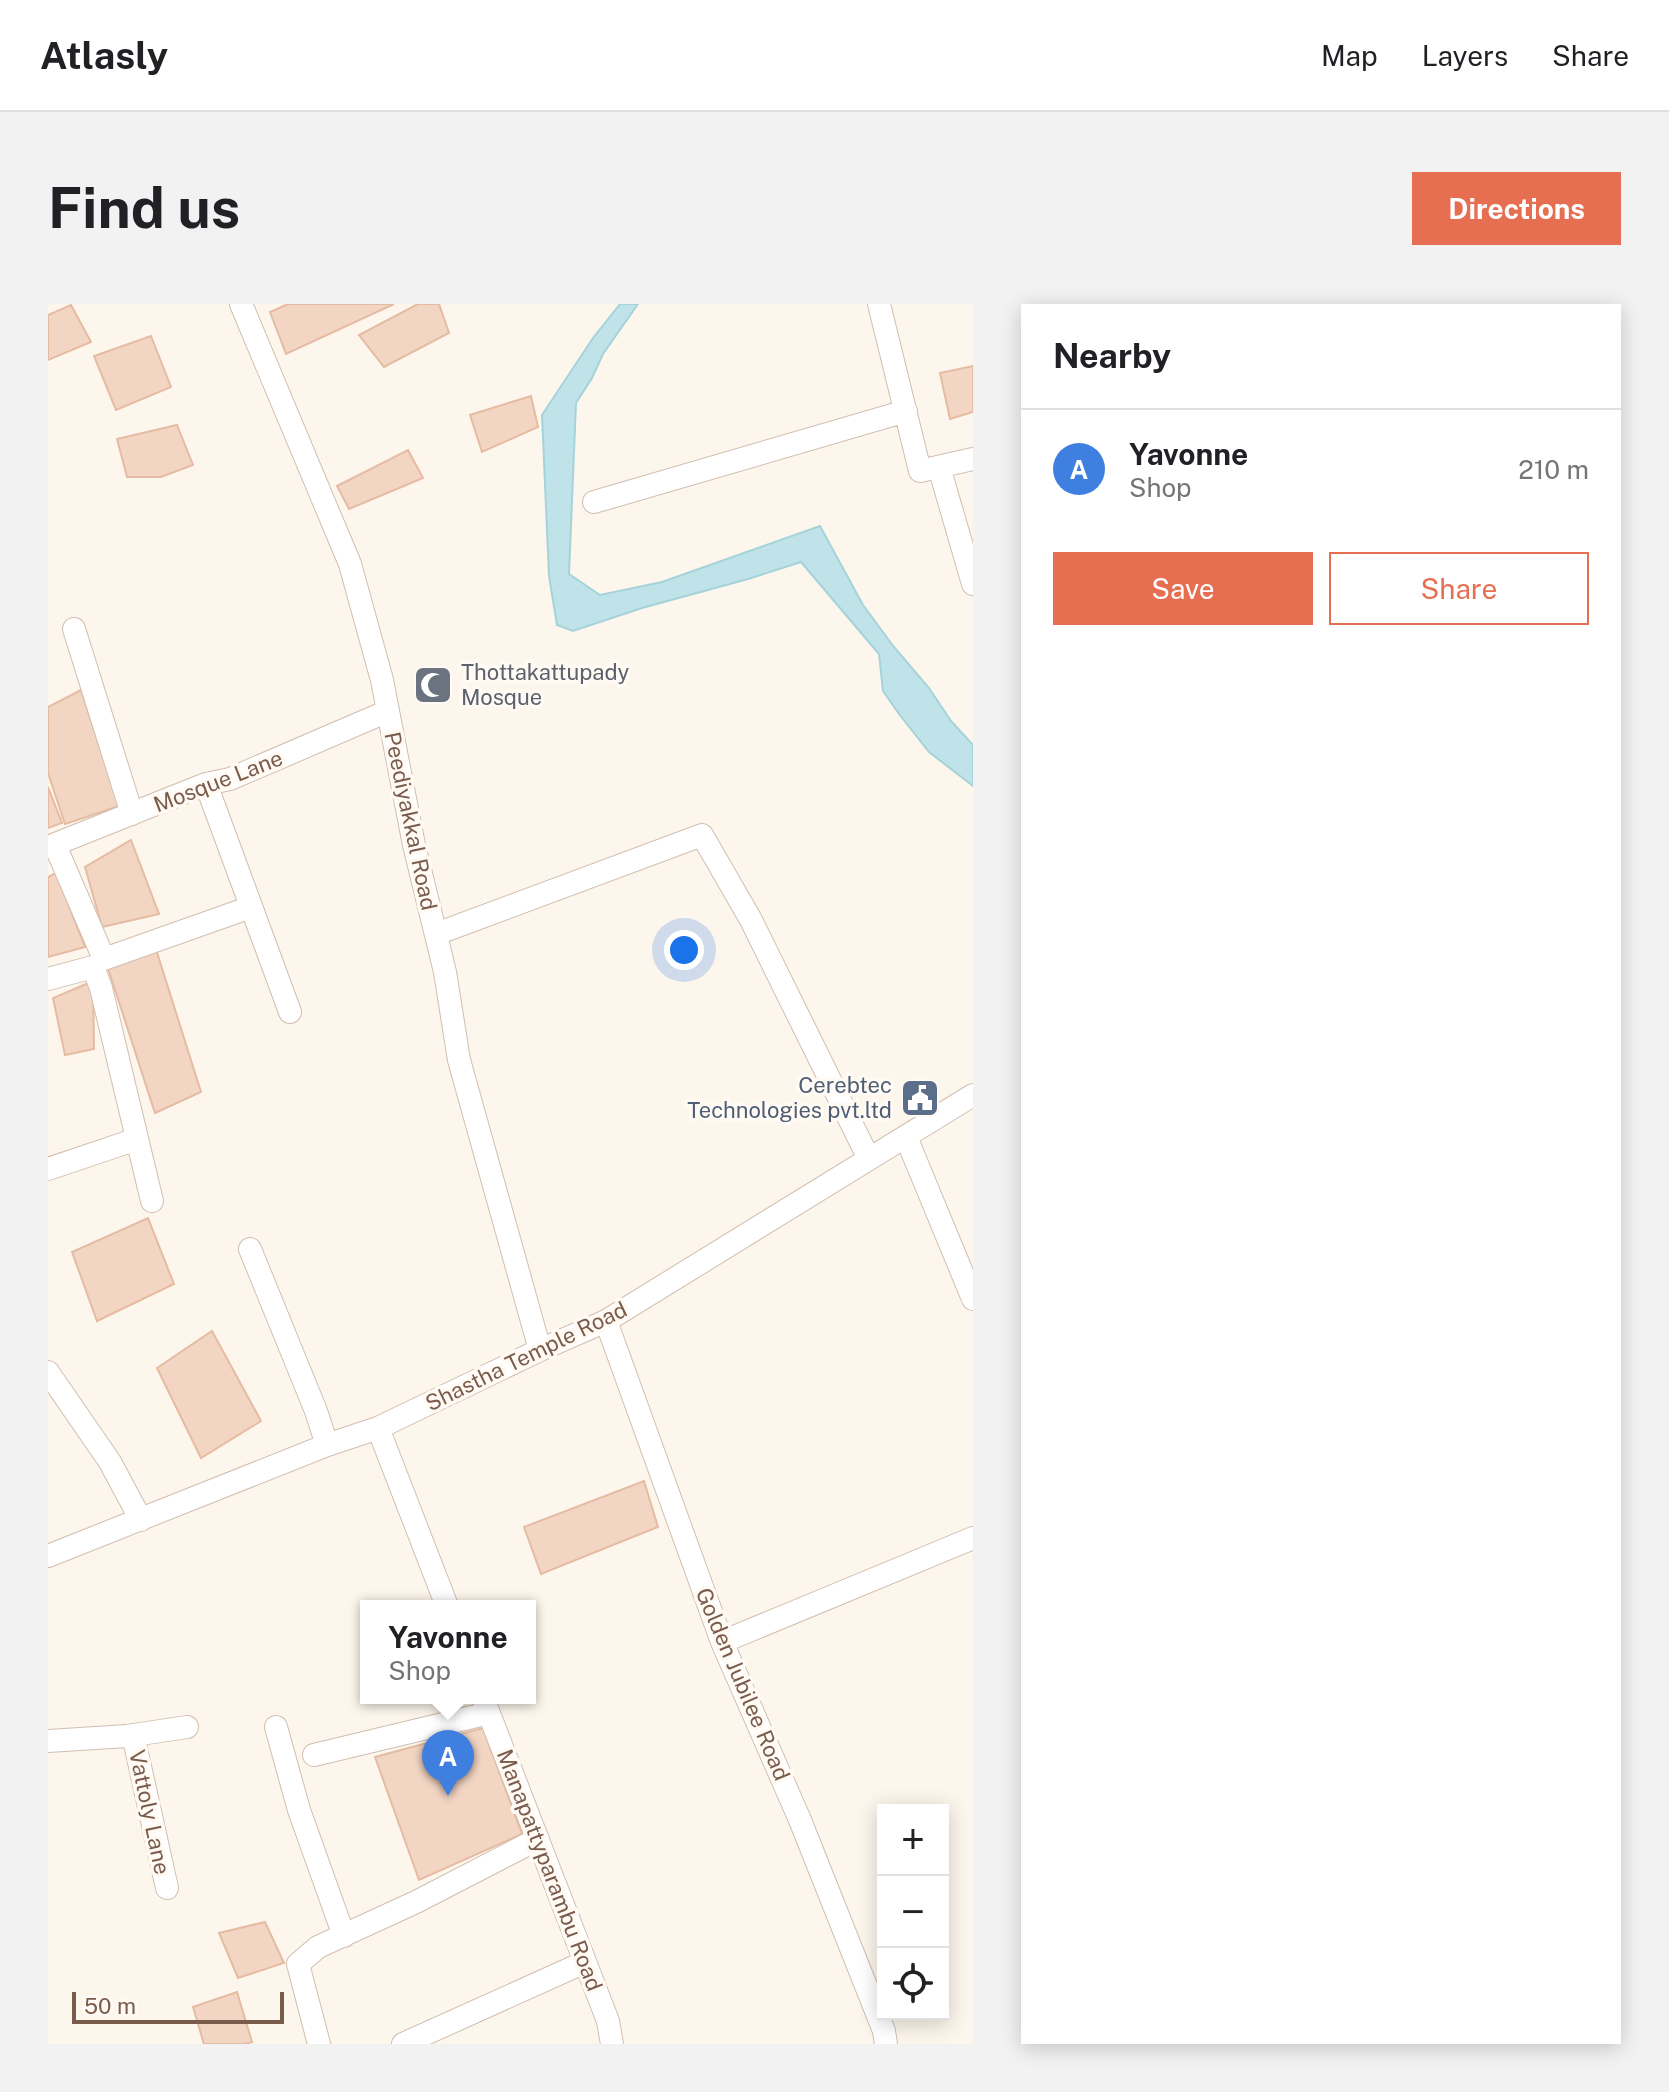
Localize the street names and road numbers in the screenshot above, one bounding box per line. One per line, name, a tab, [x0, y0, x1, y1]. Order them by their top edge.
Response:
street label: Peediyakkal Road	[379, 729, 443, 913]
street label: Mosque Lane	[150, 744, 286, 818]
street label: Shastha Temple Road	[421, 1296, 631, 1416]
street label: Golden Jubilee Road	[691, 1584, 795, 1784]
street label: Manapattyparambu Road	[492, 1746, 608, 1994]
street label: Vattoly Lane	[124, 1747, 176, 1877]

